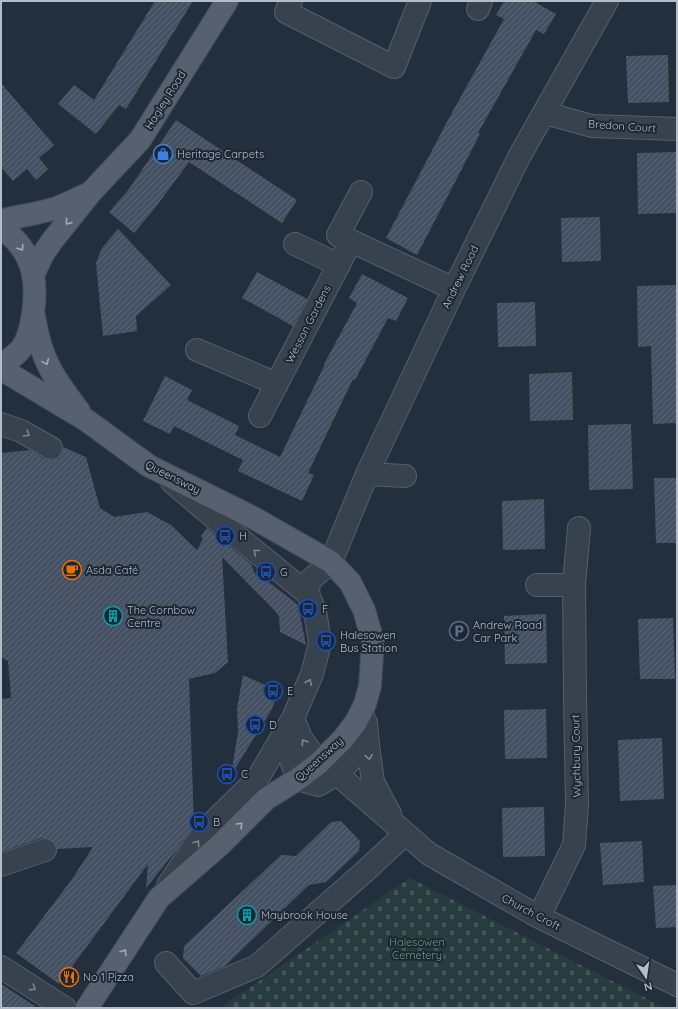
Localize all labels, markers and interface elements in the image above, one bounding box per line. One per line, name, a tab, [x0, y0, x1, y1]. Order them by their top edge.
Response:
street label: Hagley Road	[141, 68, 189, 132]
street label: Bredon Court	[588, 117, 657, 135]
shop icon: Heritage Carpets	[152, 143, 174, 165]
place label: Heritage Carpets	[177, 147, 264, 161]
one-way arrow	[66, 217, 73, 224]
street label: Andrew Road	[439, 243, 481, 311]
one-way arrow	[16, 244, 24, 251]
street label: Wesson Gardens	[282, 283, 334, 365]
one-way arrow	[41, 357, 49, 365]
one-way arrow	[23, 430, 30, 437]
street label: Queensway	[143, 457, 203, 497]
bus stop icon: H	[214, 525, 236, 547]
place label: H	[239, 529, 247, 543]
one-way arrow	[253, 549, 260, 556]
cafe icon: Asda Café	[61, 559, 83, 581]
bus stop icon: G	[255, 561, 277, 583]
place label: Asda Café	[86, 563, 138, 577]
place label: G	[280, 565, 288, 579]
bus stop icon: F	[297, 598, 319, 620]
place label: F	[322, 602, 328, 616]
place label: The Cornbow Centre	[127, 603, 195, 630]
building icon: The Cornbow Centre	[102, 605, 124, 627]
place label: Andrew Road Car Park	[473, 618, 542, 645]
parking icon: Andrew Road Car Park	[448, 620, 470, 642]
place label: Halesowen Bus Station	[340, 628, 397, 655]
bus stop icon: Halesowen Bus Station	[315, 630, 337, 652]
one-way arrow	[304, 679, 312, 686]
bus stop icon: E	[262, 680, 284, 702]
place label: E	[287, 684, 293, 698]
bus stop icon: D	[244, 714, 266, 736]
street label: Wychbury Court	[568, 714, 584, 798]
place label: D	[269, 718, 277, 732]
street label: Queensway	[292, 734, 346, 784]
one-way arrow	[301, 739, 309, 746]
one-way arrow	[364, 754, 373, 760]
bus stop icon: C	[216, 763, 238, 785]
place label: C	[241, 767, 248, 781]
bus stop icon: B	[188, 811, 210, 833]
place label: B	[213, 815, 220, 829]
one-way arrow	[235, 822, 243, 830]
one-way arrow	[192, 840, 199, 847]
street label: Church Croft	[499, 891, 563, 933]
building icon: Maybrook House	[236, 904, 258, 926]
place label: Maybrook House	[261, 908, 348, 922]
park label: Halesowen Cemetery	[389, 935, 445, 962]
one-way arrow	[119, 949, 127, 956]
north arrow	[626, 957, 666, 997]
restaurant icon: No 1 Pizza	[58, 966, 80, 988]
place label: No 1 Pizza	[83, 970, 134, 984]
text: N	[643, 979, 654, 994]
one-way arrow	[29, 983, 36, 990]

